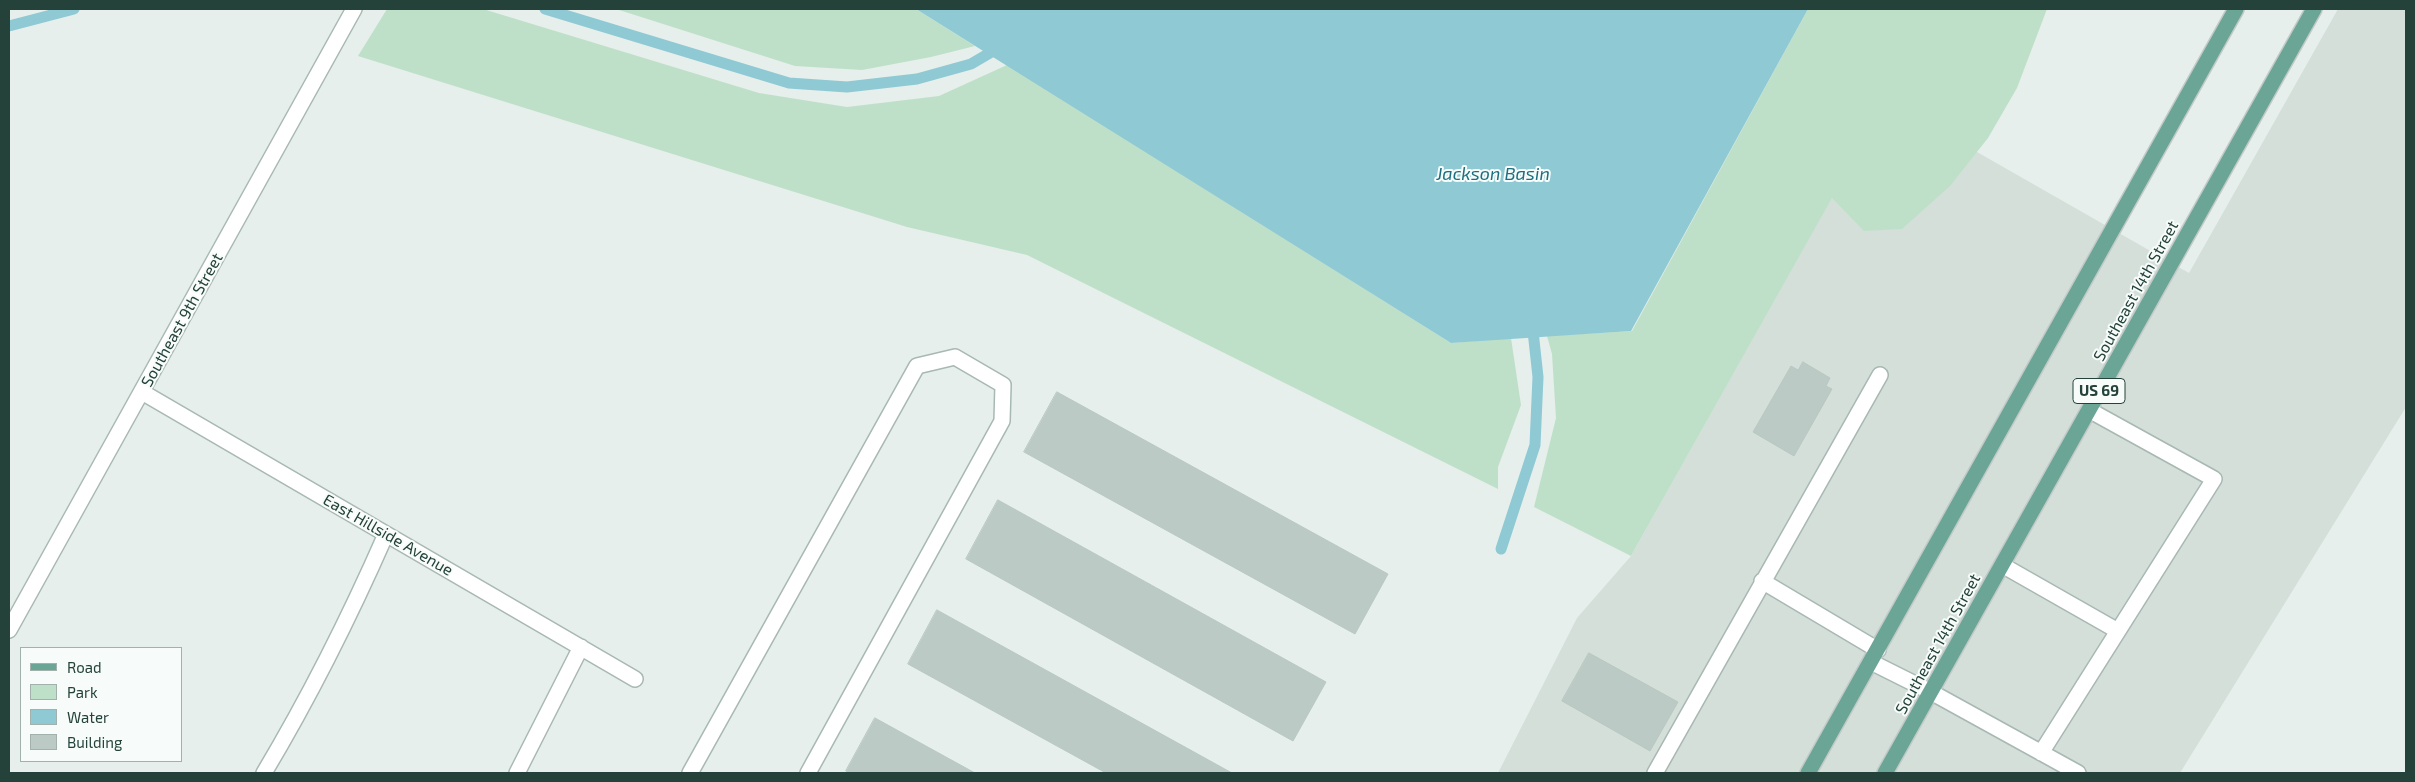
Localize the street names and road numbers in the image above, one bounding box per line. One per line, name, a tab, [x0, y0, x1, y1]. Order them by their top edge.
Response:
street label: Southeast 14th Street	[2089, 218, 2183, 364]
street label: Southeast 9th Street	[137, 250, 227, 390]
road number: US 69	[2073, 378, 2125, 404]
street label: East Hillside Avenue	[320, 490, 456, 580]
street label: Southeast 14th Street	[1891, 571, 1985, 717]

